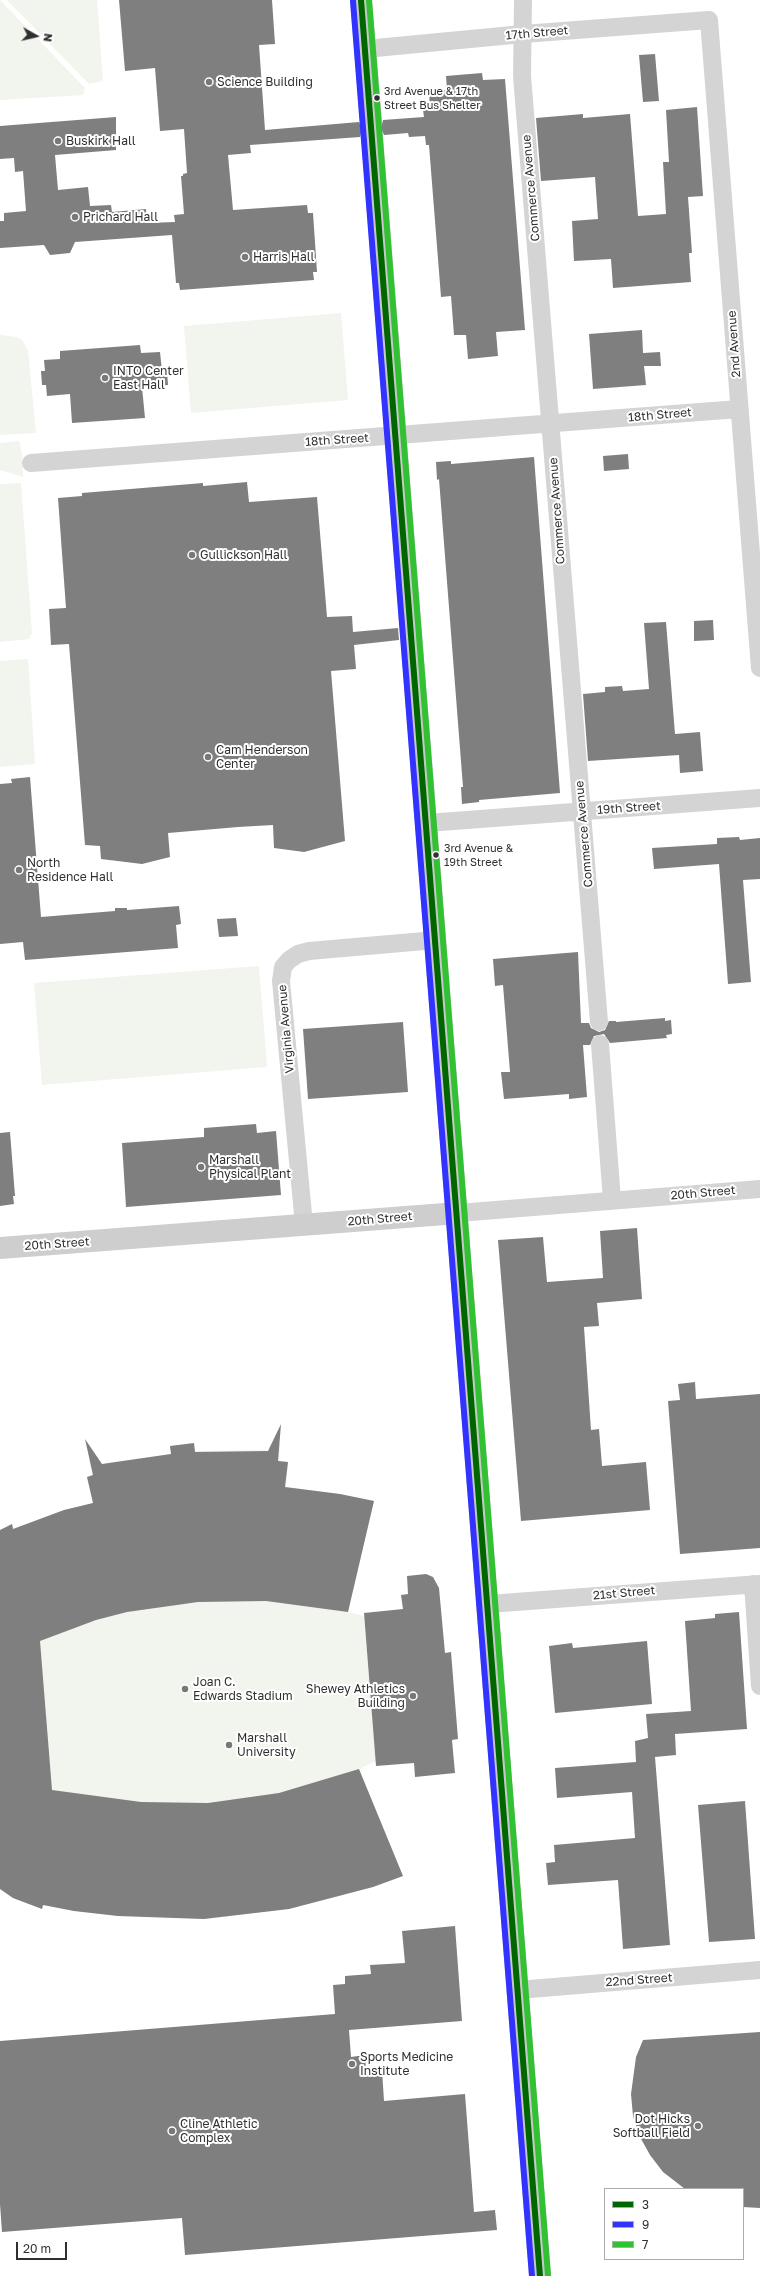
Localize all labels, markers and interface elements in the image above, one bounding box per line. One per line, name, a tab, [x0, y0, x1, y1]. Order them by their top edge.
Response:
north arrow	[16, 16, 56, 56]
street label: 17th Street	[505, 23, 569, 43]
text: N	[41, 33, 55, 43]
place label: Science Building	[217, 75, 313, 89]
marker: Science Building	[204, 77, 214, 87]
place label: 3rd Avenue & 17th Street Bus Shelter	[384, 85, 480, 111]
marker: 3rd Avenue & 17th Street Bus Shelter	[372, 93, 382, 103]
place label: Buskirk Hall	[66, 134, 136, 148]
street label: Commerce Avenue	[519, 134, 543, 242]
marker: Buskirk Hall	[53, 136, 63, 146]
place label: Prichard Hall	[83, 210, 158, 224]
marker: Prichard Hall	[70, 212, 80, 222]
place label: Harris Hall	[253, 250, 314, 264]
marker: Harris Hall	[240, 252, 250, 262]
street label: 2nd Avenue	[724, 310, 744, 378]
place label: INTO Center East Hall	[113, 364, 184, 392]
marker: INTO Center East Hall	[100, 373, 110, 383]
street label: 18th Street	[628, 405, 692, 425]
street label: 18th Street	[305, 431, 369, 449]
street label: Commerce Avenue	[546, 457, 568, 565]
place label: Gullickson Hall	[200, 548, 287, 562]
marker: Gullickson Hall	[187, 550, 197, 560]
place label: Cam Henderson Center	[216, 743, 308, 771]
marker: Cam Henderson Center	[203, 752, 213, 762]
street label: Commerce Avenue	[572, 780, 596, 888]
street label: 19th Street	[597, 799, 661, 817]
place label: 3rd Avenue & 19th Street	[444, 842, 513, 868]
marker: 3rd Avenue & 19th Street	[431, 850, 441, 860]
place label: North Residence Hall	[27, 856, 113, 884]
marker: North Residence Hall	[14, 865, 24, 875]
street label: Virginia Avenue	[275, 984, 297, 1074]
place label: Marshall Physical Plant	[209, 1153, 291, 1181]
marker: Marshall Physical Plant	[196, 1162, 206, 1172]
street label: 20th Street	[670, 1183, 736, 1203]
street label: 20th Street	[347, 1209, 413, 1229]
street label: 20th Street	[24, 1235, 90, 1253]
street label: 21st Street	[592, 1583, 656, 1603]
place label: Joan C. Edwards Stadium	[193, 1675, 293, 1703]
place label: Shewey Athletics Building	[306, 1682, 405, 1710]
marker: Joan C. Edwards Stadium	[180, 1684, 190, 1694]
marker: Shewey Athletics Building	[408, 1691, 418, 1701]
place label: Marshall University	[237, 1731, 296, 1759]
marker: Marshall University	[224, 1740, 234, 1750]
street label: 22nd Street	[605, 1970, 673, 1990]
place label: Sports Medicine Institute	[360, 2050, 453, 2078]
marker: Sports Medicine Institute	[347, 2059, 357, 2069]
place label: Dot Hicks Softball Field	[613, 2112, 690, 2140]
place label: Cline Athletic Complex	[180, 2117, 258, 2145]
marker: Dot Hicks Softball Field	[693, 2121, 703, 2131]
marker: Cline Athletic Complex	[167, 2126, 177, 2136]
legend	[604, 2188, 744, 2260]
text: 3	[642, 2197, 649, 2212]
text: 9	[642, 2217, 649, 2232]
scale bar	[18, 2234, 69, 2260]
text: 7	[642, 2237, 648, 2252]
text: 20 m	[23, 2241, 51, 2256]

